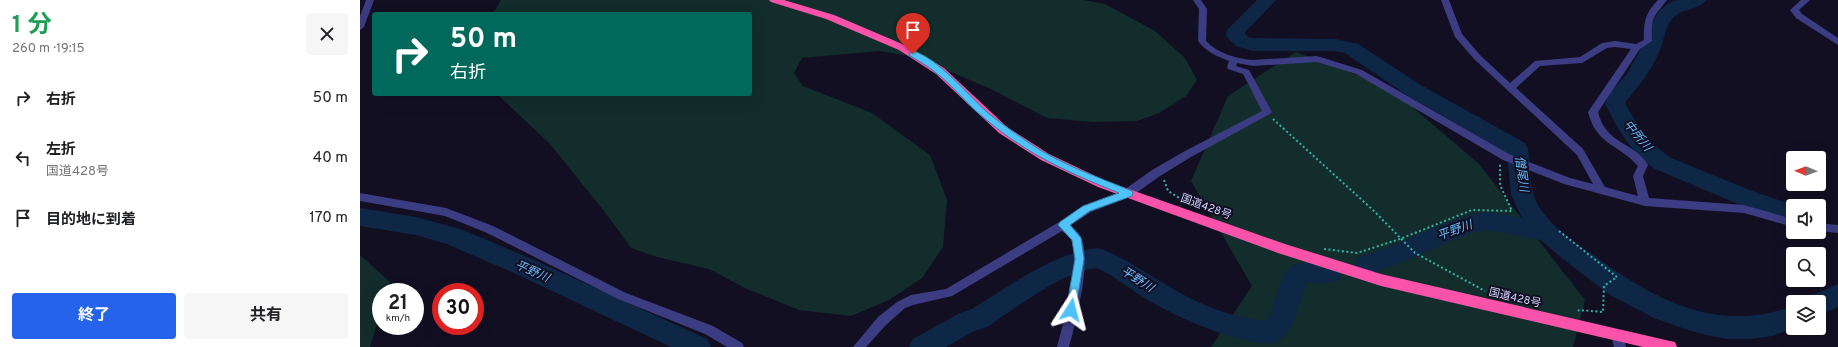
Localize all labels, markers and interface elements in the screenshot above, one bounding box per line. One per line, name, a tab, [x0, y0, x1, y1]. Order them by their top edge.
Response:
text: 1 分	[12, 11, 52, 41]
button: close	[306, 13, 348, 55]
pin	[896, 13, 930, 54]
icon: arrive	[902, 19, 924, 41]
text: 50 m	[450, 22, 517, 58]
icon: right	[384, 28, 436, 80]
text: 260 m · 19:15	[12, 41, 85, 57]
text: 右折	[450, 62, 486, 85]
icon: right	[12, 87, 34, 109]
text: 50 m	[313, 89, 348, 108]
text: 右折	[46, 91, 76, 110]
water label: 中所川	[1619, 117, 1656, 157]
text: 左折	[46, 141, 76, 160]
icon: left	[12, 147, 34, 169]
text: 40 m	[313, 149, 348, 168]
north arrow	[1786, 151, 1826, 191]
map controls	[1786, 151, 1826, 335]
water label: 僧尾川	[1511, 155, 1532, 195]
text: 国道428号	[46, 164, 109, 180]
street label: 国道428号	[1179, 191, 1233, 223]
button: sound	[1786, 199, 1826, 239]
icon: arrive	[12, 207, 34, 229]
text: 170 m	[309, 209, 348, 228]
text: 目的地に到着	[46, 211, 136, 230]
water label: 平野川	[1435, 217, 1477, 245]
button: search	[1786, 247, 1826, 287]
water label: 平野川	[512, 257, 554, 287]
water label: 平野川	[1117, 264, 1158, 297]
speed limit sign: 30	[432, 283, 484, 335]
street label: 国道428号	[1487, 285, 1543, 311]
position arrow	[1050, 289, 1092, 331]
text: 21	[388, 291, 408, 317]
button: 終了	[12, 293, 176, 339]
button: 共有	[184, 293, 348, 339]
button: layers	[1786, 295, 1826, 335]
text: km/h	[386, 312, 410, 325]

